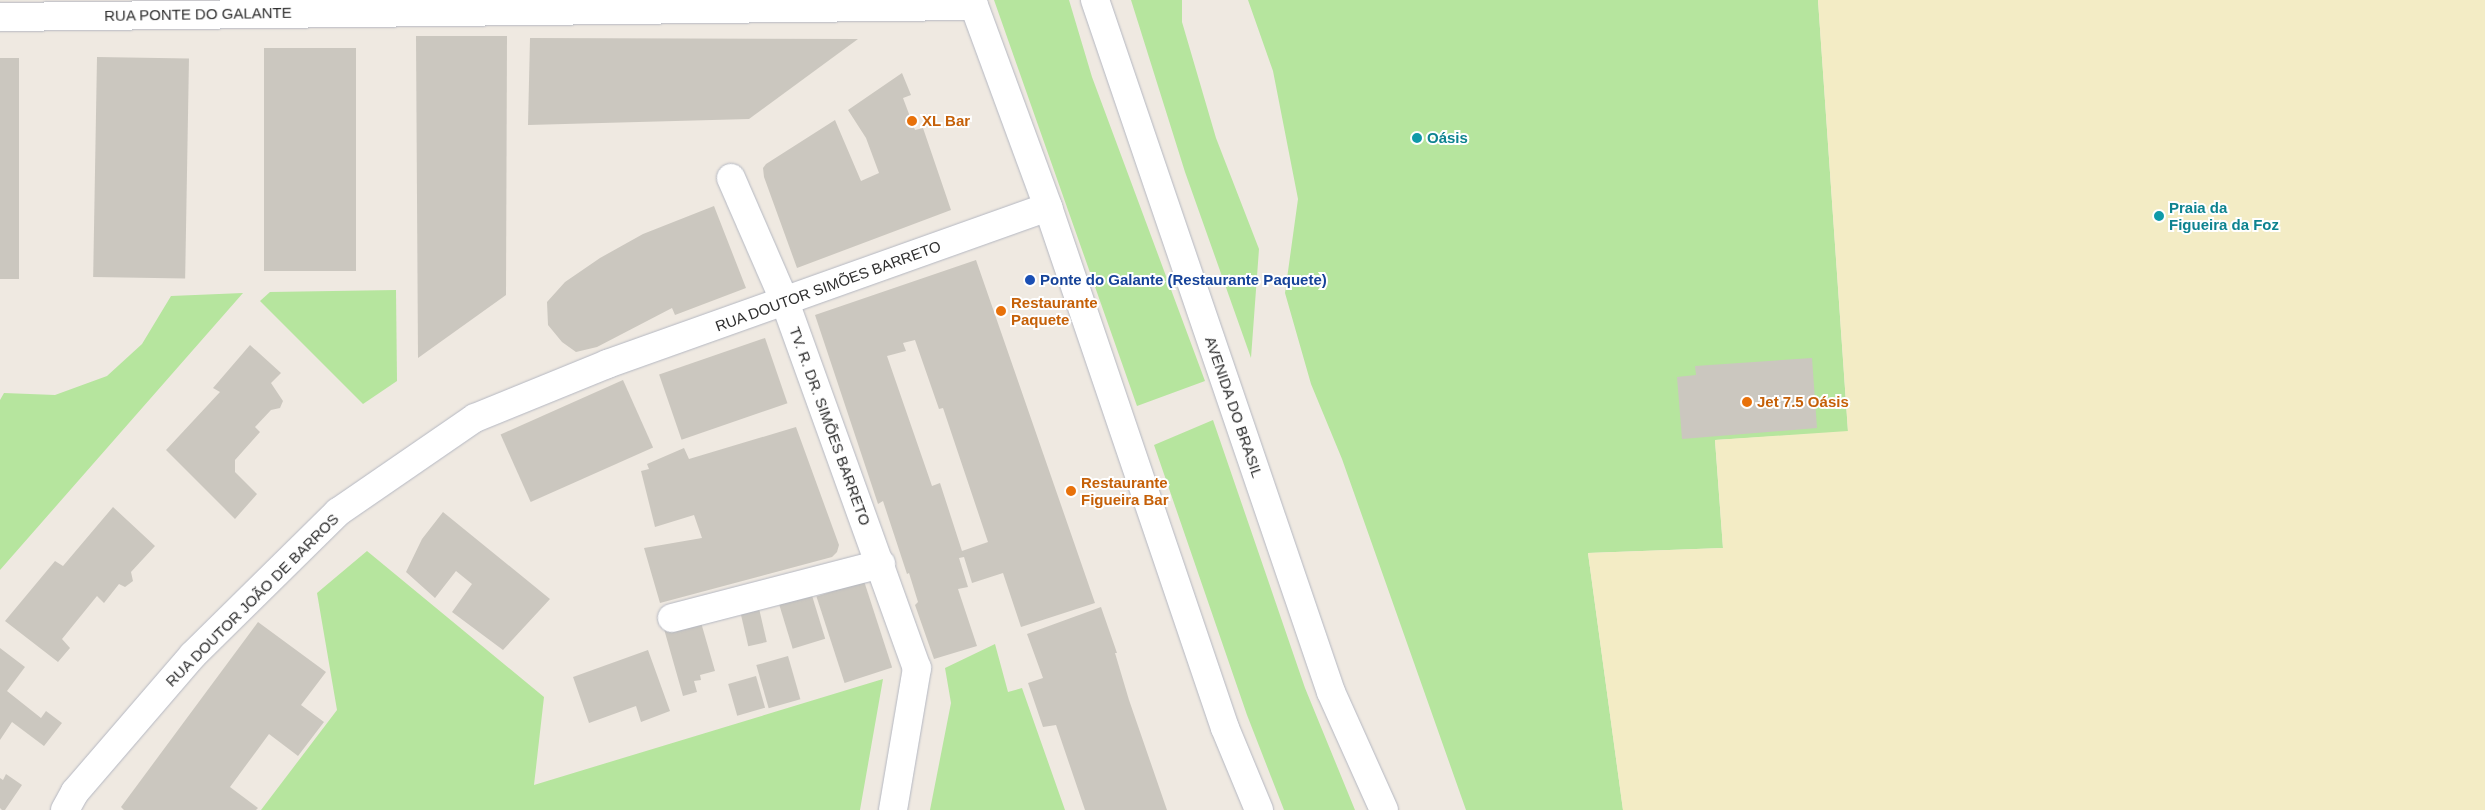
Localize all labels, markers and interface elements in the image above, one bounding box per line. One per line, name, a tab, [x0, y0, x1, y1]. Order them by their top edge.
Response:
street label: RUA PONTE DO GALANTE	[104, 3, 292, 25]
place label: XL Bar	[922, 112, 970, 130]
marker: XL Bar	[906, 115, 918, 127]
place label: Oásis	[1427, 129, 1468, 147]
marker: Oásis	[1411, 132, 1423, 144]
place label: Praia da Figueira da Foz	[2169, 198, 2279, 233]
marker: Praia da Figueira da Foz	[2153, 210, 2165, 222]
street label: RUA DOUTOR SIMÕES BARRETO	[712, 237, 944, 335]
place label: Ponte do Galante (Restaurante Paquete)	[1040, 271, 1327, 289]
marker: Ponte do Galante (Restaurante Paquete)	[1024, 274, 1036, 286]
place label: Restaurante Paquete	[1011, 293, 1098, 328]
marker: Restaurante Paquete	[995, 305, 1007, 317]
street label: TV. R. DR. SIMÕES BARRETO	[786, 324, 874, 528]
street label: AVENIDA DO BRASIL	[1201, 334, 1267, 480]
place label: Jet 7.5 Oásis	[1757, 393, 1849, 411]
marker: Jet 7.5 Oásis	[1741, 396, 1753, 408]
place label: Restaurante Figueira Bar	[1081, 473, 1169, 508]
marker: Restaurante Figueira Bar	[1065, 485, 1077, 497]
street label: RUA DOUTOR JOÃO DE BARROS	[161, 509, 343, 691]

